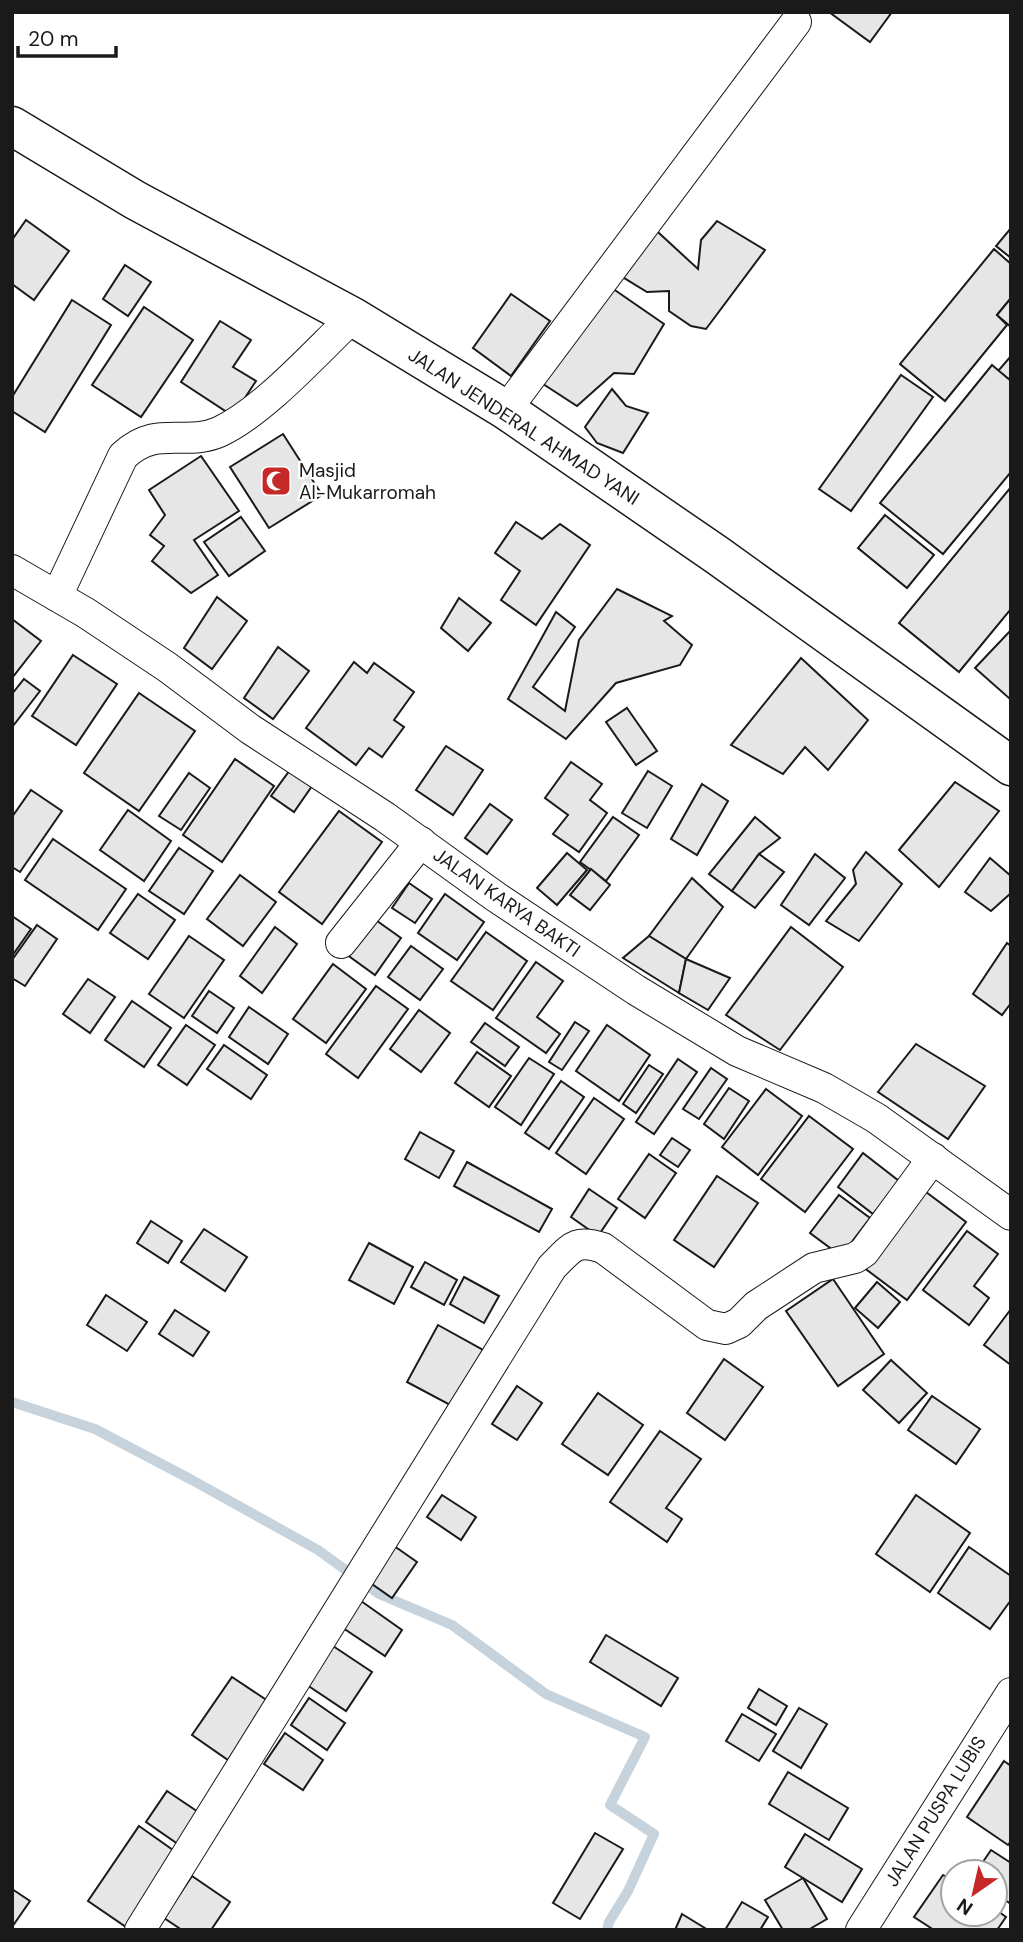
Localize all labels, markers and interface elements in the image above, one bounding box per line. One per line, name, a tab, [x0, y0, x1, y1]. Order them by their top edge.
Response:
scale bar	[18, 14, 116, 58]
text: 20 m	[28, 25, 79, 53]
street label: JALAN JENDERAL AHMAD YANI	[403, 342, 644, 511]
place label: Masjid Al-Mukarromah	[299, 458, 436, 505]
mosque icon: Masjid Al-Mukarromah	[259, 464, 293, 498]
street label: JALAN KARYA BAKTI	[428, 842, 585, 963]
street label: JALAN PUSPA LUBIS	[879, 1731, 992, 1891]
north arrow	[939, 1858, 1009, 1928]
text: N	[952, 1892, 978, 1921]

